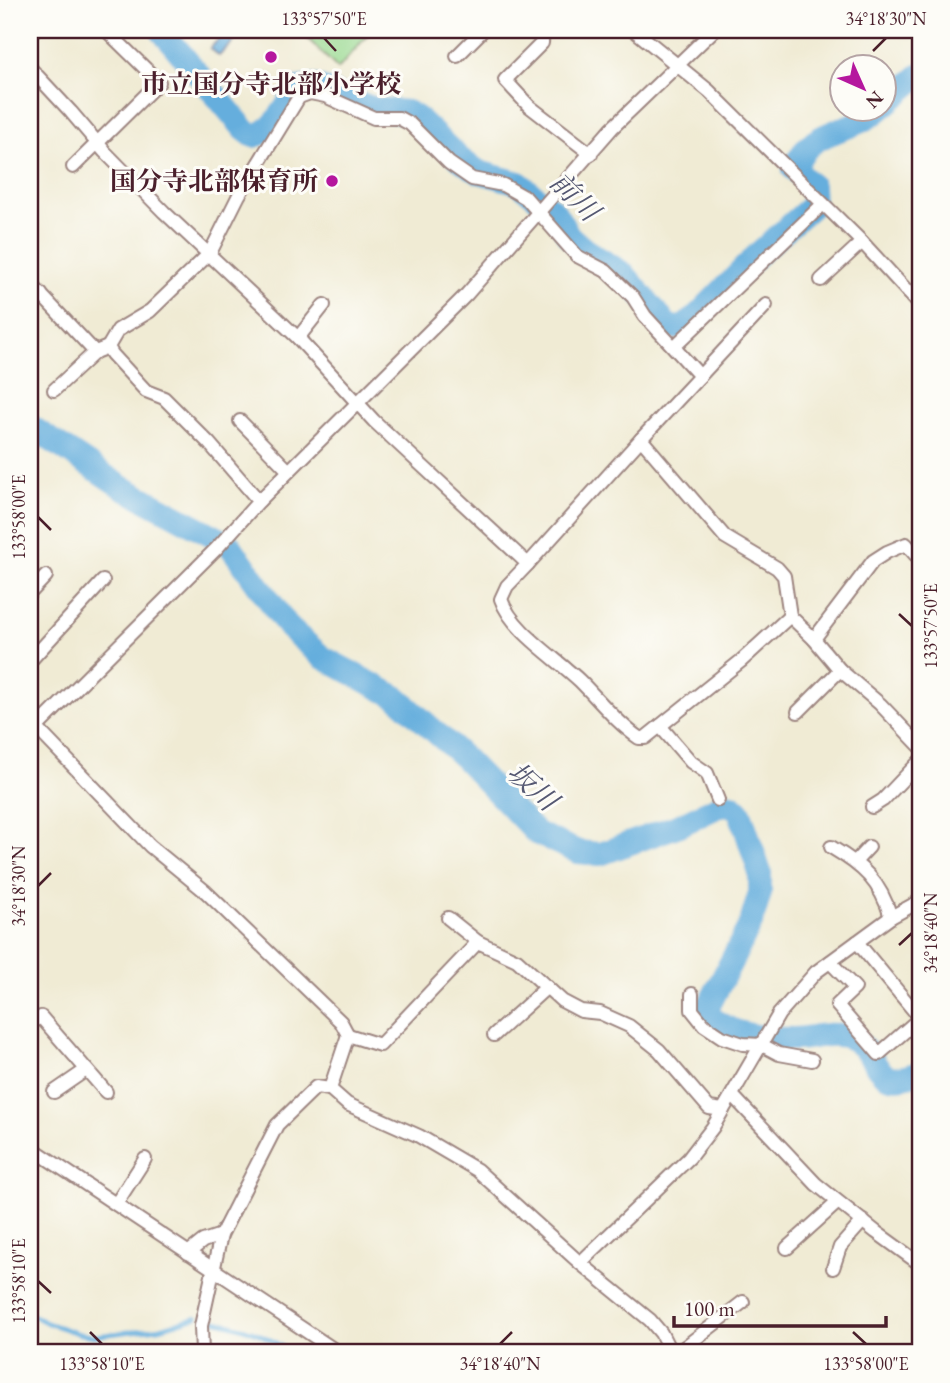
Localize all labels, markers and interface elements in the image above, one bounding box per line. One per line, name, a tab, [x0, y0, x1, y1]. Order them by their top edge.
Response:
text: 133°57'50"E	[281, 7, 367, 30]
text: 34°18'30"N	[846, 7, 927, 30]
marker: 市立国分寺北部小学校	[263, 49, 279, 65]
north arrow	[828, 52, 898, 122]
place label: 市立国分寺北部小学校	[141, 67, 401, 101]
text: N	[860, 85, 889, 114]
water label: 前川	[542, 163, 610, 231]
place label: 国分寺北部保育所	[110, 164, 318, 198]
marker: 国分寺北部保育所	[324, 173, 340, 189]
text: 133°58'00"E	[7, 474, 30, 560]
text: 133°57'50"E	[919, 583, 942, 669]
water label: 坂川	[500, 754, 568, 820]
text: 34°18'30"N	[7, 845, 30, 926]
text: 34°18'40"N	[919, 892, 942, 973]
text: 133°58'10"E	[7, 1238, 30, 1324]
scale bar	[674, 1285, 885, 1329]
text: 100 m	[684, 1295, 735, 1322]
text: 133°58'10"E	[59, 1352, 145, 1375]
text: 34°18'40"N	[460, 1352, 541, 1375]
text: 133°58'00"E	[823, 1352, 909, 1375]

